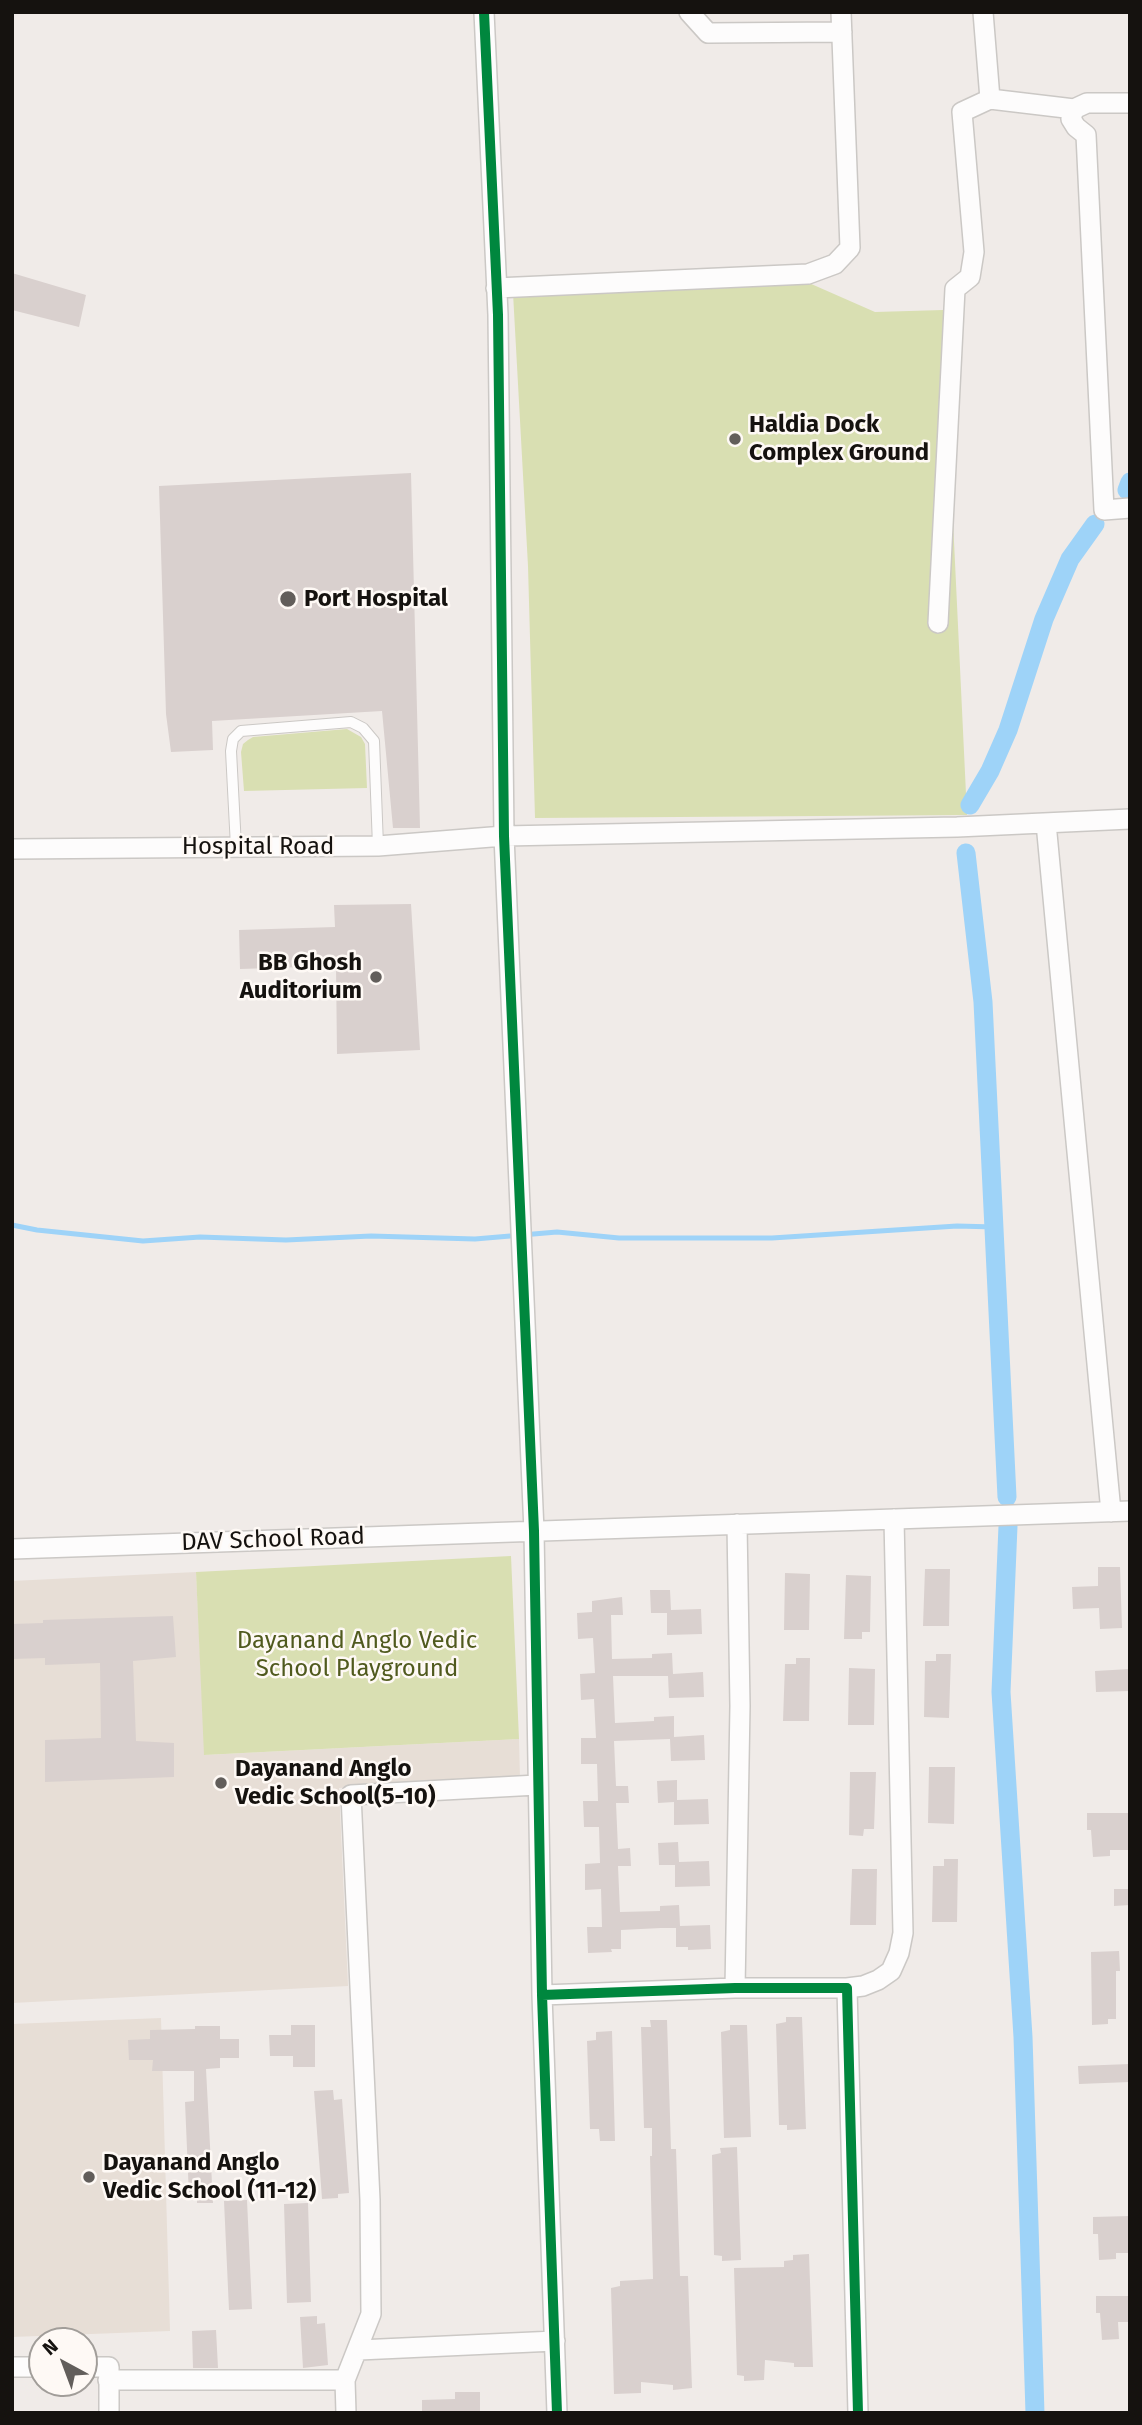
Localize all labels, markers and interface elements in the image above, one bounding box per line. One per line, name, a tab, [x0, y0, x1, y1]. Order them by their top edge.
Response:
place label: Haldia Dock Complex Ground	[749, 411, 929, 467]
marker: Haldia Dock Complex Ground	[727, 431, 743, 447]
place label: Port Hospital	[304, 585, 448, 613]
marker: Port Hospital	[278, 589, 298, 609]
street label: Hospital Road	[182, 833, 334, 861]
place label: BB Ghosh Auditorium	[240, 949, 362, 1005]
marker: BB Ghosh Auditorium	[368, 969, 384, 985]
street label: DAV School Road	[181, 1522, 365, 1558]
park label: Dayanand Anglo Vedic School Playground	[237, 1627, 477, 1683]
place label: Dayanand Anglo Vedic School(5-10)	[235, 1755, 436, 1811]
marker: Dayanand Anglo Vedic School(5-10)	[213, 1775, 229, 1791]
place label: Dayanand Anglo Vedic School (11-12)	[103, 2149, 316, 2205]
marker: Dayanand Anglo Vedic School (11-12)	[81, 2169, 97, 2185]
north arrow	[28, 2327, 98, 2397]
text: N	[38, 2334, 63, 2360]

